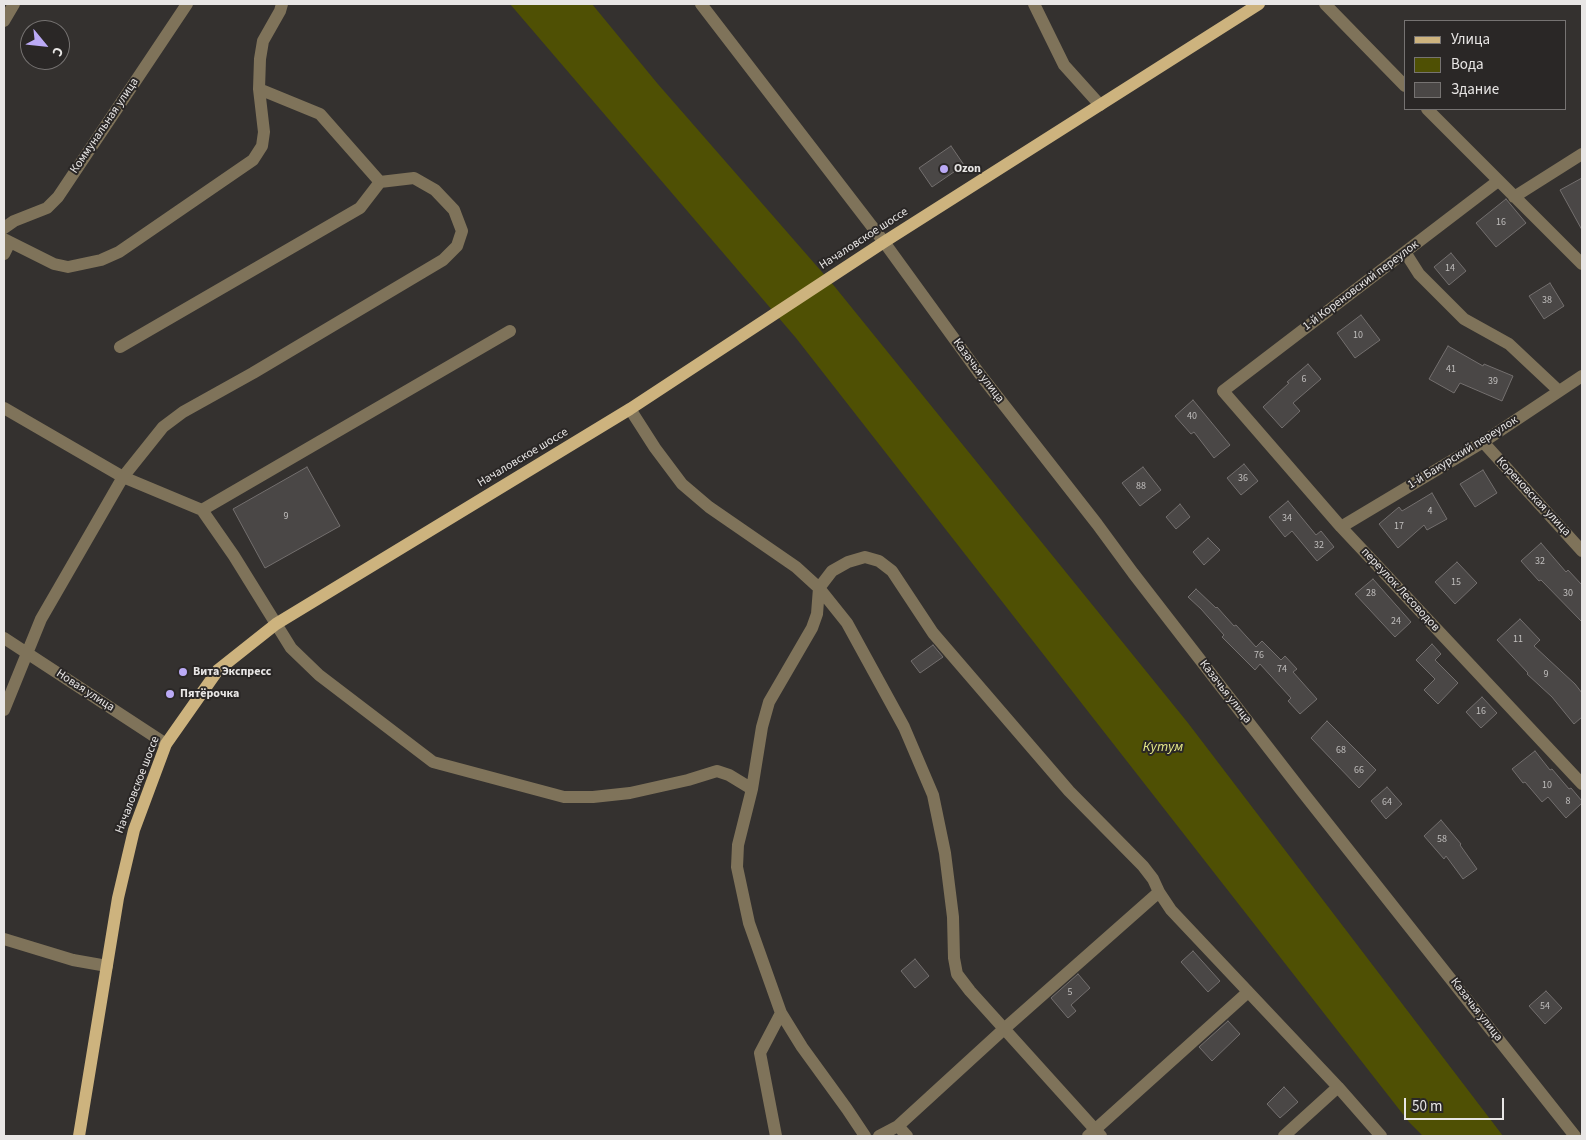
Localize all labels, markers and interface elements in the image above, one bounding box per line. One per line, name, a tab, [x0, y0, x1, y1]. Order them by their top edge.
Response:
north arrow	[20, 20, 70, 70]
legend	[1404, 20, 1566, 110]
text: Улица	[1451, 29, 1490, 50]
text: С	[47, 43, 68, 60]
text: Вода	[1451, 54, 1484, 75]
street label: Коммунальная улица	[68, 76, 142, 176]
text: Здание	[1451, 79, 1499, 100]
place label: Ozon	[954, 162, 981, 176]
marker: Ozon	[938, 163, 950, 175]
street label: Началовское шоссе	[817, 205, 911, 273]
house number: 16	[1496, 217, 1506, 229]
street label: 1-й Кореновский переулок	[1300, 238, 1422, 334]
house number: 14	[1445, 263, 1455, 275]
house number: 38	[1542, 295, 1552, 307]
house number: 10	[1353, 330, 1363, 342]
street label: Казачья улица	[949, 336, 1007, 406]
house number: 41	[1446, 364, 1456, 376]
house number: 6	[1302, 374, 1306, 386]
house number: 39	[1488, 376, 1498, 388]
house number: 40	[1187, 411, 1197, 423]
street label: 1-й Бакурский переулок	[1405, 413, 1521, 493]
street label: Началовское шоссе	[475, 425, 571, 491]
street label: Кореновская улица	[1493, 455, 1573, 539]
house number: 36	[1238, 473, 1248, 485]
house number: 88	[1136, 481, 1146, 493]
house number: 4	[1428, 506, 1432, 518]
house number: 9	[284, 511, 288, 523]
house number: 34	[1282, 513, 1292, 525]
house number: 17	[1394, 521, 1404, 533]
house number: 32	[1314, 540, 1324, 552]
street label: переулок Лесоводов	[1358, 545, 1442, 635]
house number: 32	[1535, 556, 1545, 568]
house number: 15	[1451, 577, 1461, 589]
house number: 28	[1366, 588, 1376, 600]
house number: 30	[1563, 588, 1573, 600]
house number: 24	[1391, 616, 1401, 628]
house number: 11	[1513, 634, 1523, 646]
house number: 76	[1254, 650, 1264, 662]
street label: Казачья улица	[1196, 657, 1254, 727]
house number: 74	[1277, 664, 1287, 676]
place label: Вита Экспресс	[193, 665, 271, 679]
marker: Вита Экспресс	[177, 666, 189, 678]
street label: Новая улица	[53, 667, 117, 715]
house number: 9	[1544, 669, 1548, 681]
place label: Пятёрочка	[180, 687, 239, 701]
marker: Пятёрочка	[164, 688, 176, 700]
house number: 16	[1476, 706, 1486, 718]
street label: Началовское шоссе	[113, 734, 163, 836]
water label: Кутум	[1143, 740, 1183, 756]
house number: 68	[1336, 745, 1346, 757]
house number: 66	[1354, 765, 1364, 777]
house number: 10	[1542, 780, 1552, 792]
house number: 8	[1566, 796, 1570, 808]
house number: 64	[1382, 797, 1392, 809]
house number: 58	[1437, 834, 1447, 846]
street label: Казачья улица	[1447, 975, 1505, 1045]
house number: 5	[1068, 987, 1072, 999]
house number: 54	[1540, 1001, 1550, 1013]
scale bar	[1406, 1088, 1506, 1120]
text: 50 m	[1412, 1096, 1442, 1117]

